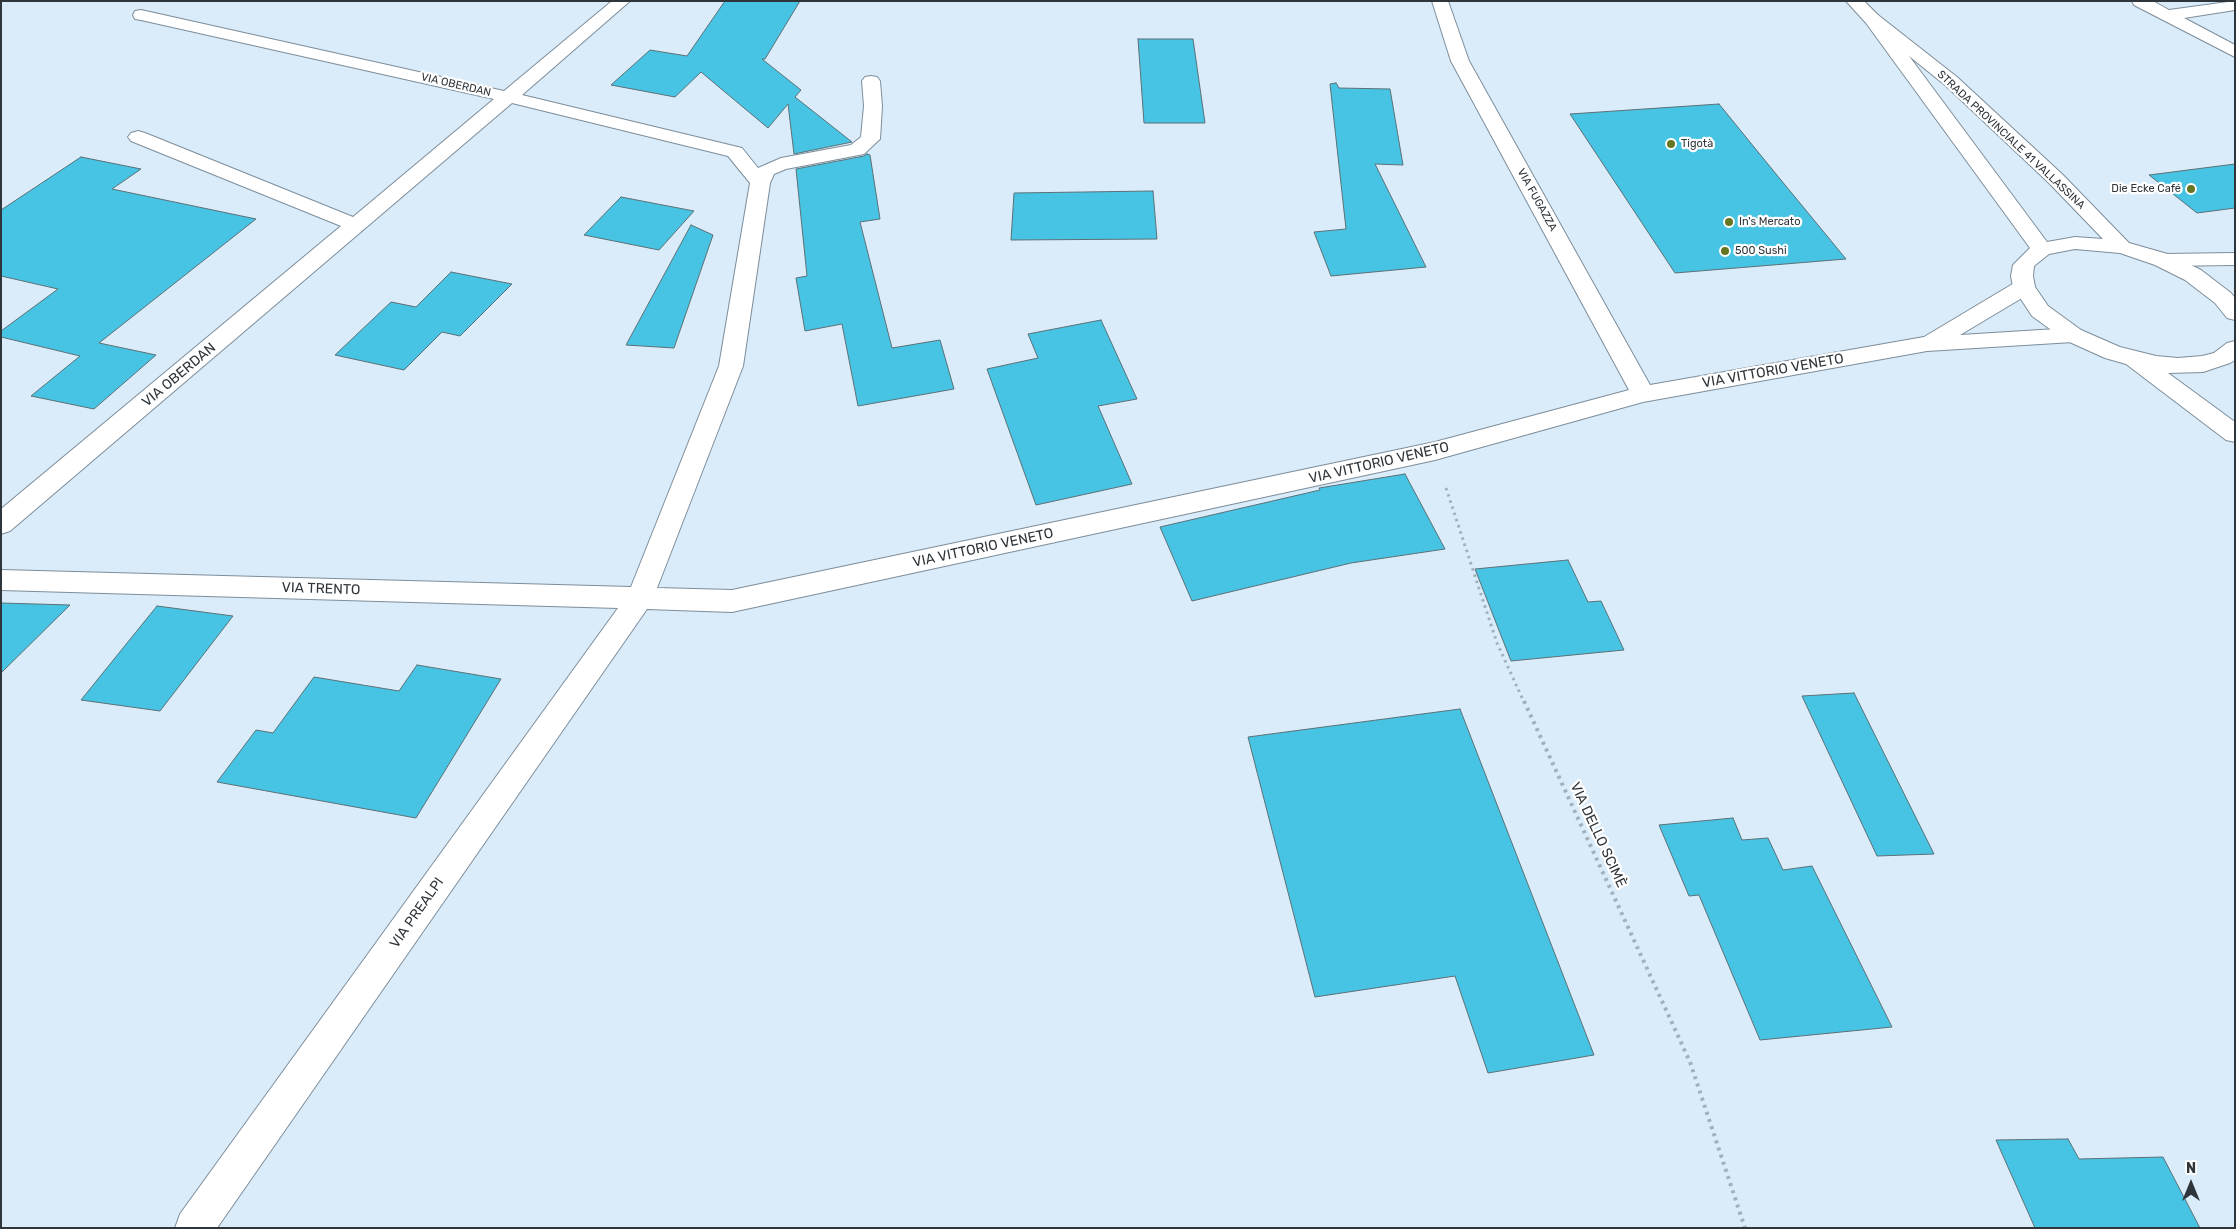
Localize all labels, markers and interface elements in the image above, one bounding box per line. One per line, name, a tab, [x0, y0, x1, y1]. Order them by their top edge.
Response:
street label: STRADA PROVINCIALE 41 VALLASSINA	[1934, 68, 2088, 212]
street label: VIA OBERDAN	[420, 71, 492, 99]
place label: Tigotà	[1681, 137, 1713, 151]
marker: Tigotà	[1665, 138, 1677, 150]
street label: VIA FUGAZZA	[1514, 166, 1560, 234]
place label: Die Ecke Café	[2111, 182, 2181, 196]
marker: Die Ecke Café	[2185, 183, 2197, 195]
place label: In's Mercato	[1739, 215, 1800, 229]
marker: In's Mercato	[1723, 216, 1735, 228]
place label: 500 Sushi	[1735, 244, 1787, 258]
marker: 500 Sushi	[1719, 245, 1731, 257]
street label: VIA OBERDAN	[139, 339, 219, 411]
street label: VIA VITTORIO VENETO	[1701, 350, 1845, 392]
street label: VIA VITTORIO VENETO	[1307, 439, 1451, 487]
street label: VIA VITTORIO VENETO	[911, 525, 1055, 571]
street label: VIA TRENTO	[281, 579, 361, 599]
street label: VIA DELLO SCIMÈ	[1566, 780, 1630, 890]
street label: VIA PREALPI	[386, 874, 448, 952]
north arrow	[2166, 1159, 2216, 1209]
text: N	[2186, 1160, 2196, 1177]

